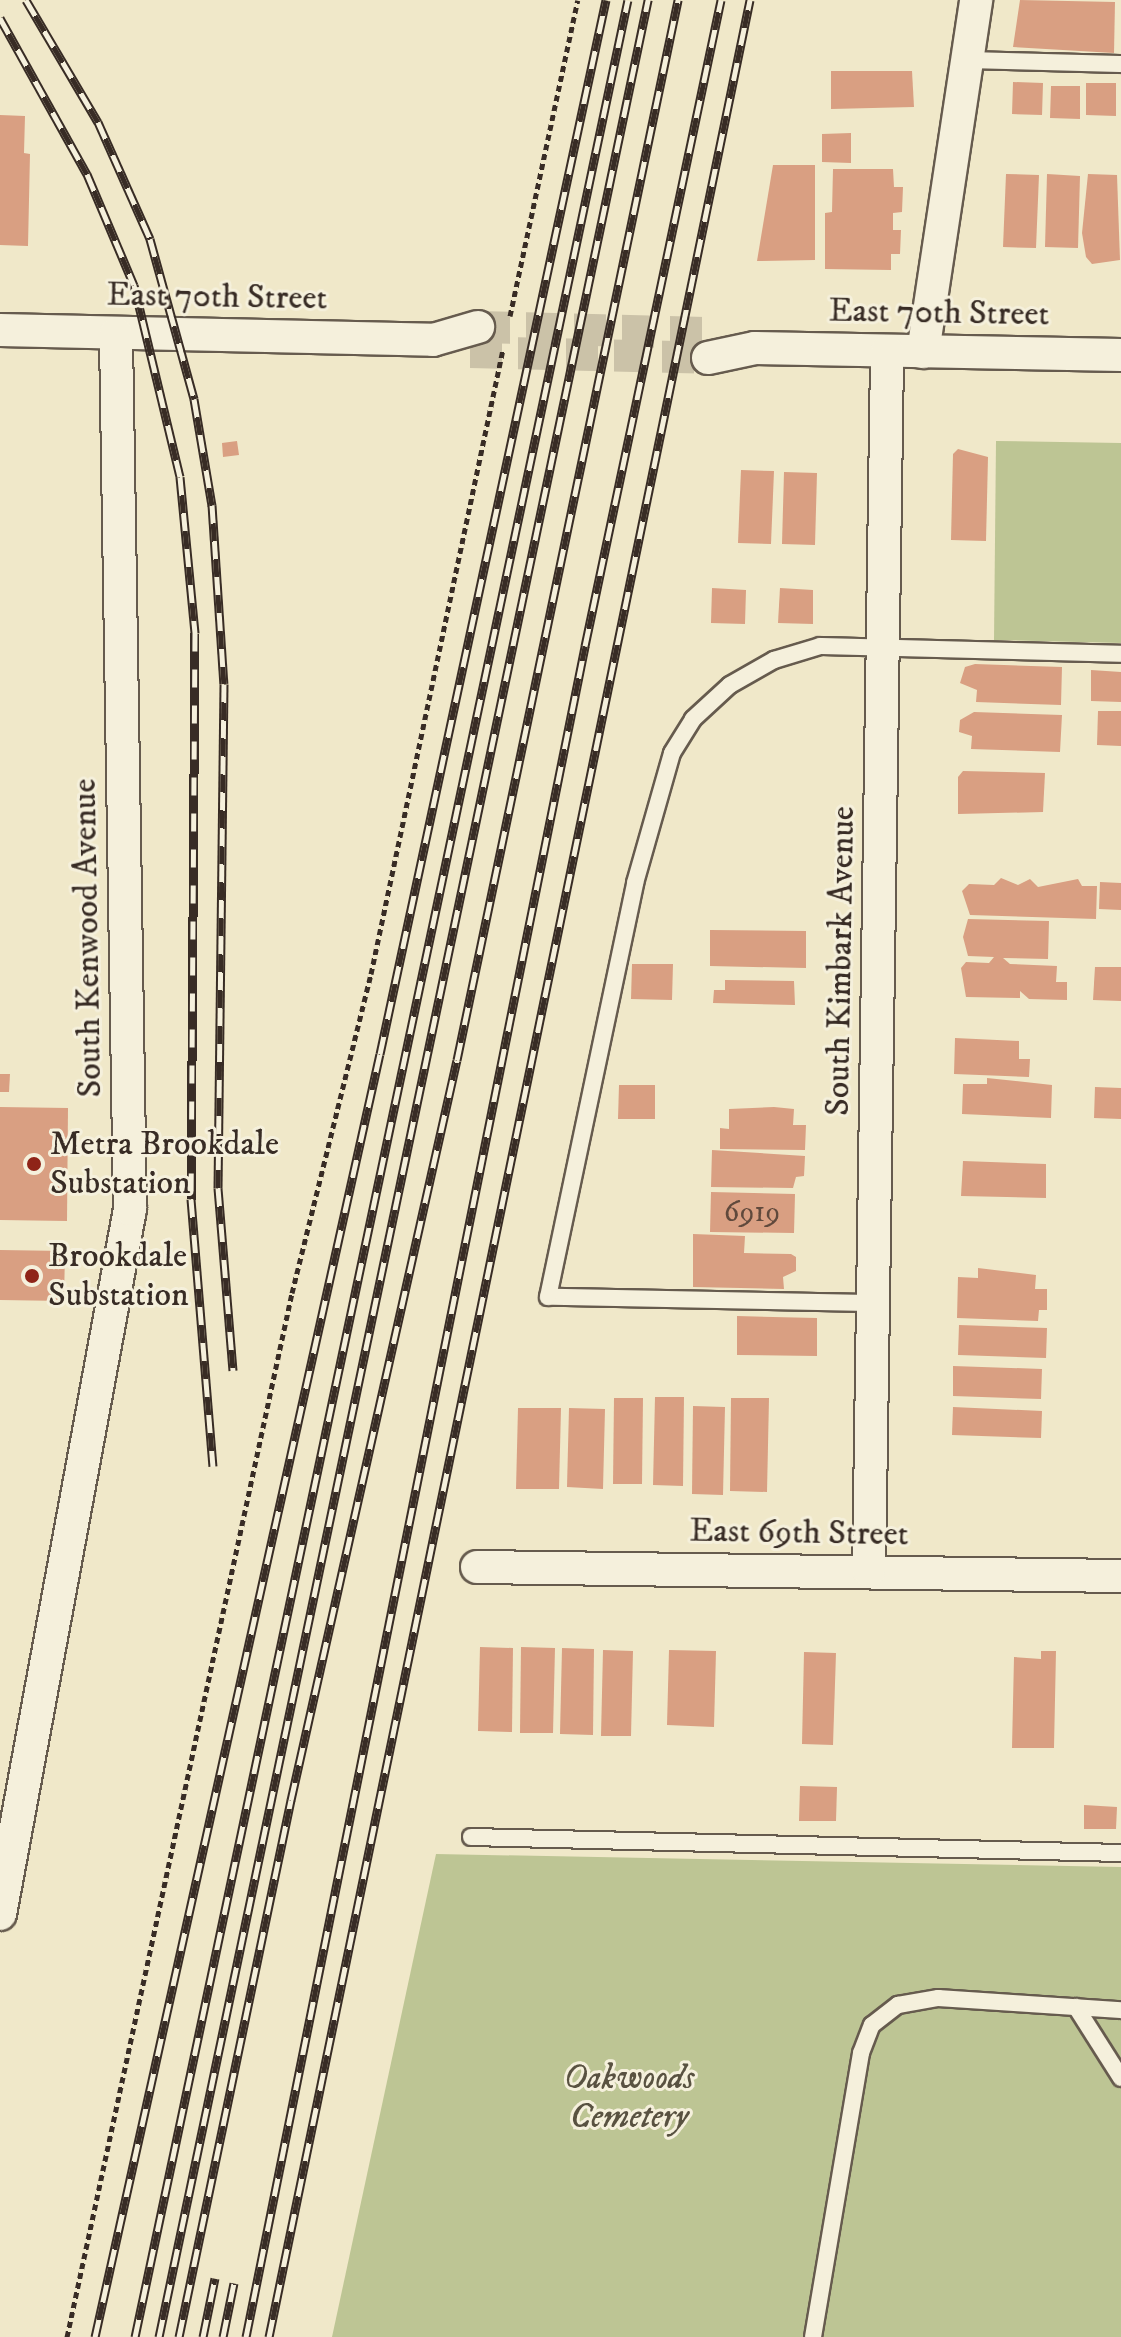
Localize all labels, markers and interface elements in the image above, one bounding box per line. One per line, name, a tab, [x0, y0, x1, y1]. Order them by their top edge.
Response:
street label: East 70th Street	[106, 275, 328, 319]
street label: East 70th Street	[828, 291, 1050, 335]
street label: South Kenwood Avenue	[65, 778, 111, 1098]
street label: South Kimbark Avenue	[818, 806, 864, 1116]
place label: Metra Brookdale Substation	[50, 1124, 279, 1204]
marker: Metra Brookdale Substation	[25, 1155, 43, 1173]
house number: 6919	[724, 1195, 780, 1231]
place label: Brookdale Substation	[48, 1236, 189, 1316]
marker: Brookdale Substation	[23, 1267, 41, 1285]
street label: East 69th Street	[689, 1511, 909, 1555]
park label: Oakwoods Cemetery	[564, 2058, 694, 2138]

